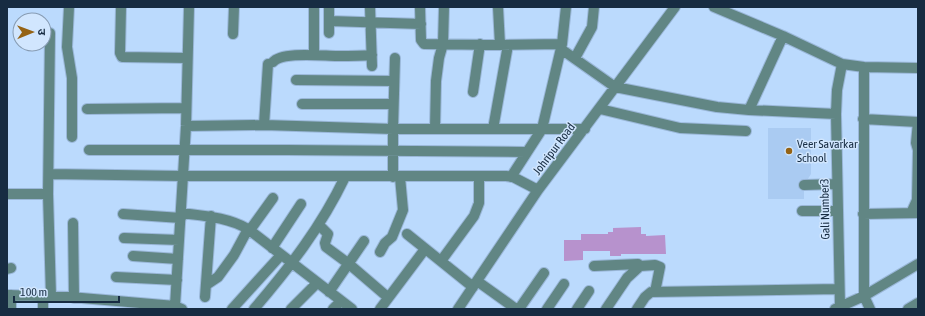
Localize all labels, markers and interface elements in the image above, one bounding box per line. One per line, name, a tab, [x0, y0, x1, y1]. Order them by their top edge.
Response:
north arrow	[12, 12, 52, 52]
text: उ	[36, 29, 48, 36]
street label: Johripur Road	[530, 120, 578, 178]
place label: Veer Savarkar School	[797, 137, 858, 165]
marker: Veer Savarkar School	[784, 146, 794, 156]
street label: Gali Number3	[817, 178, 833, 240]
scale bar	[14, 278, 119, 304]
text: 100 m	[20, 285, 47, 299]

